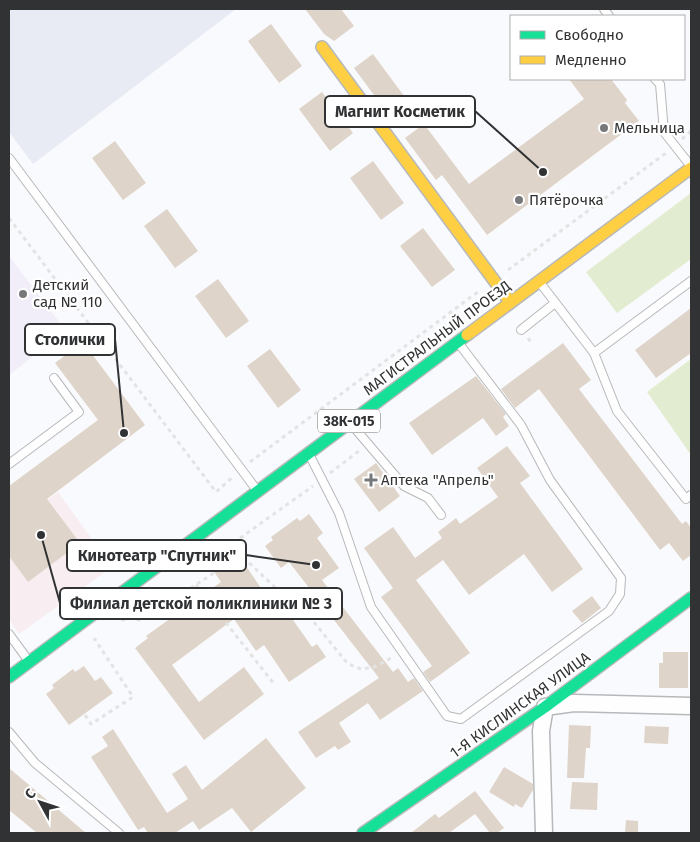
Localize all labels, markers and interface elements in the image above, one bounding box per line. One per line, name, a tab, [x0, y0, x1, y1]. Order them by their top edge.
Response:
legend	[510, 15, 685, 80]
text: Свободно	[555, 26, 624, 44]
text: Медленно	[555, 51, 627, 69]
callout: Магнит Косметик	[325, 96, 475, 127]
text: Магнит Косметик	[335, 102, 465, 121]
place label: Мельница	[614, 119, 685, 137]
marker: Мельница	[598, 122, 610, 134]
place label: Пятёрочка	[529, 191, 604, 209]
marker: Пятёрочка	[513, 194, 525, 206]
place label: Детский сад № 110	[32, 276, 102, 311]
street label: МАГИСТРАЛЬНЫЙ ПРОЕЗД	[360, 277, 514, 399]
marker: Детский сад № 110	[17, 288, 29, 300]
callout: Столички	[25, 324, 115, 355]
text: Столички	[35, 330, 105, 349]
road number: 38К-015	[318, 410, 380, 432]
place label: Аптека "Апрель"	[381, 471, 494, 489]
marker: Аптека "Апрель"	[365, 474, 377, 486]
callout: Кинотеатр "Спутник"	[67, 540, 246, 571]
text: Кинотеатр "Спутник"	[78, 546, 236, 565]
callout: Филиал детской поликлиники № 3	[60, 588, 342, 619]
text: Филиал детской поликлиники № 3	[70, 594, 332, 613]
street label: 1-Я КИСЛИНСКАЯ УЛИЦА	[447, 648, 594, 762]
north arrow	[15, 777, 65, 827]
text: С	[21, 785, 40, 803]

